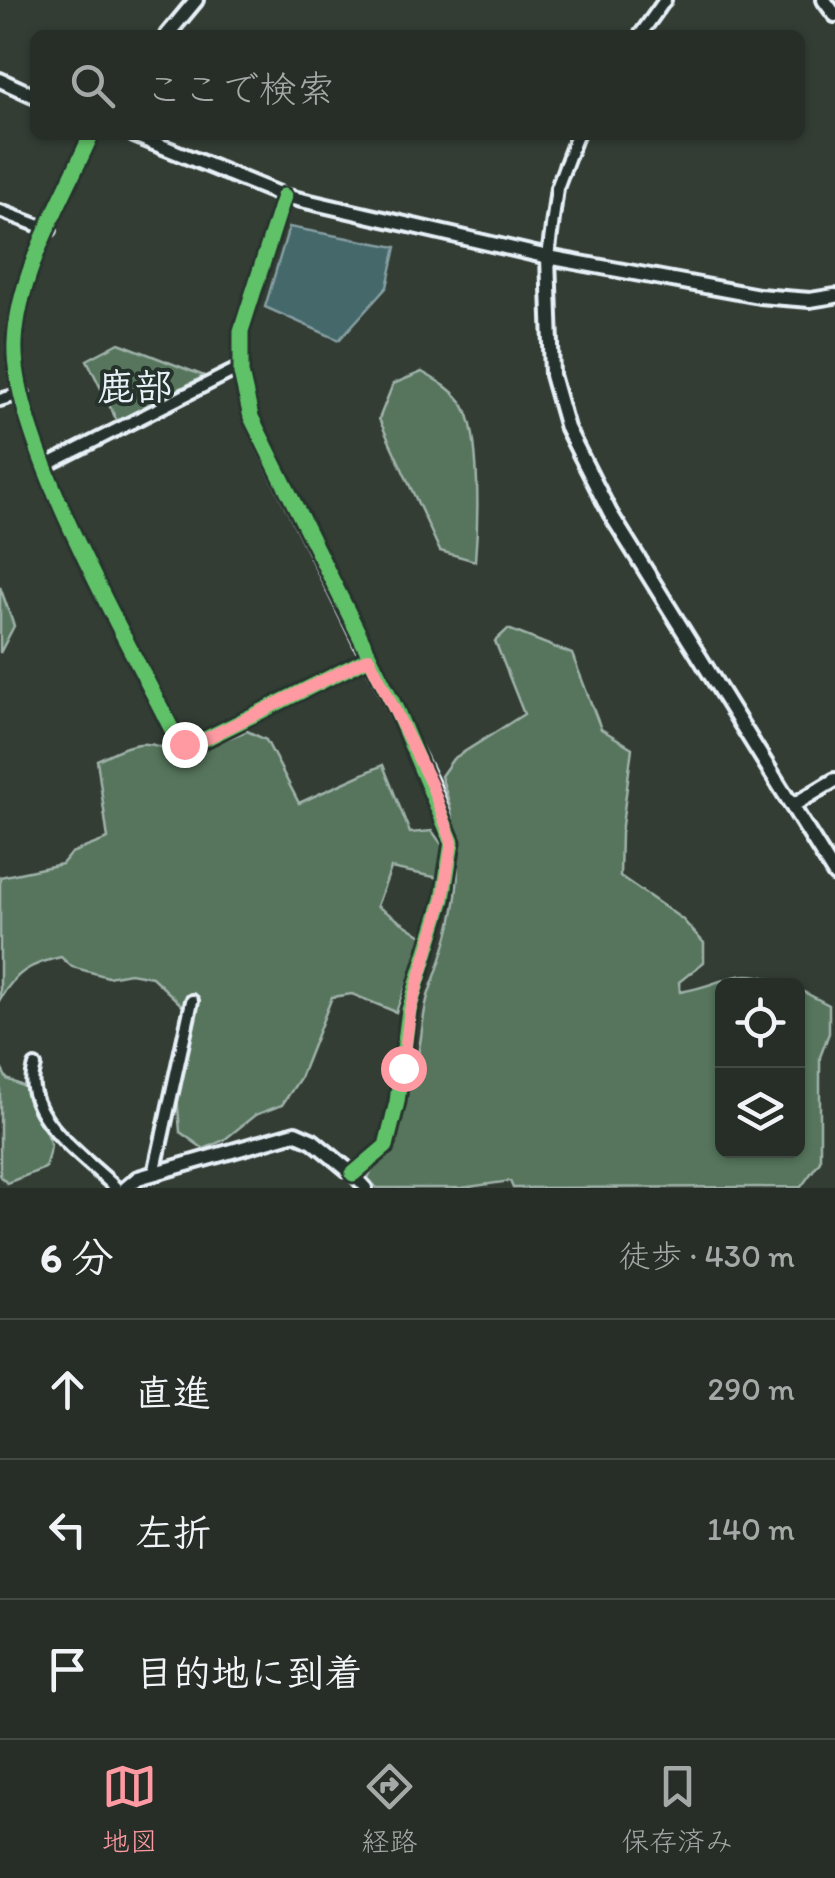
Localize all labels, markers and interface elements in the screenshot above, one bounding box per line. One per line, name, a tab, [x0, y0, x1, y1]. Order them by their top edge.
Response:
search box	[30, 30, 805, 140]
icon: search	[65, 58, 120, 113]
text: ここで検索	[145, 66, 335, 112]
district label: 鹿部	[97, 364, 173, 410]
route end	[162, 722, 208, 768]
map controls	[715, 978, 805, 1158]
button: locate	[715, 978, 805, 1068]
route start	[381, 1046, 427, 1092]
button: layers	[715, 1068, 805, 1158]
text: 6 分	[40, 1232, 114, 1283]
text: 徒歩 · 430 m	[618, 1237, 795, 1275]
icon: ahead	[40, 1362, 95, 1417]
text: 直進	[135, 1370, 211, 1416]
text: 290 m	[708, 1370, 795, 1408]
icon: left	[40, 1502, 95, 1557]
text: 左折	[135, 1510, 211, 1556]
text: 140 m	[707, 1510, 795, 1548]
icon: arrive	[40, 1642, 95, 1697]
text: 目的地に到着	[135, 1650, 363, 1696]
tab: 地図	[102, 1759, 158, 1859]
tab: 経路	[361, 1759, 417, 1859]
tab: 保存済み	[621, 1759, 733, 1859]

